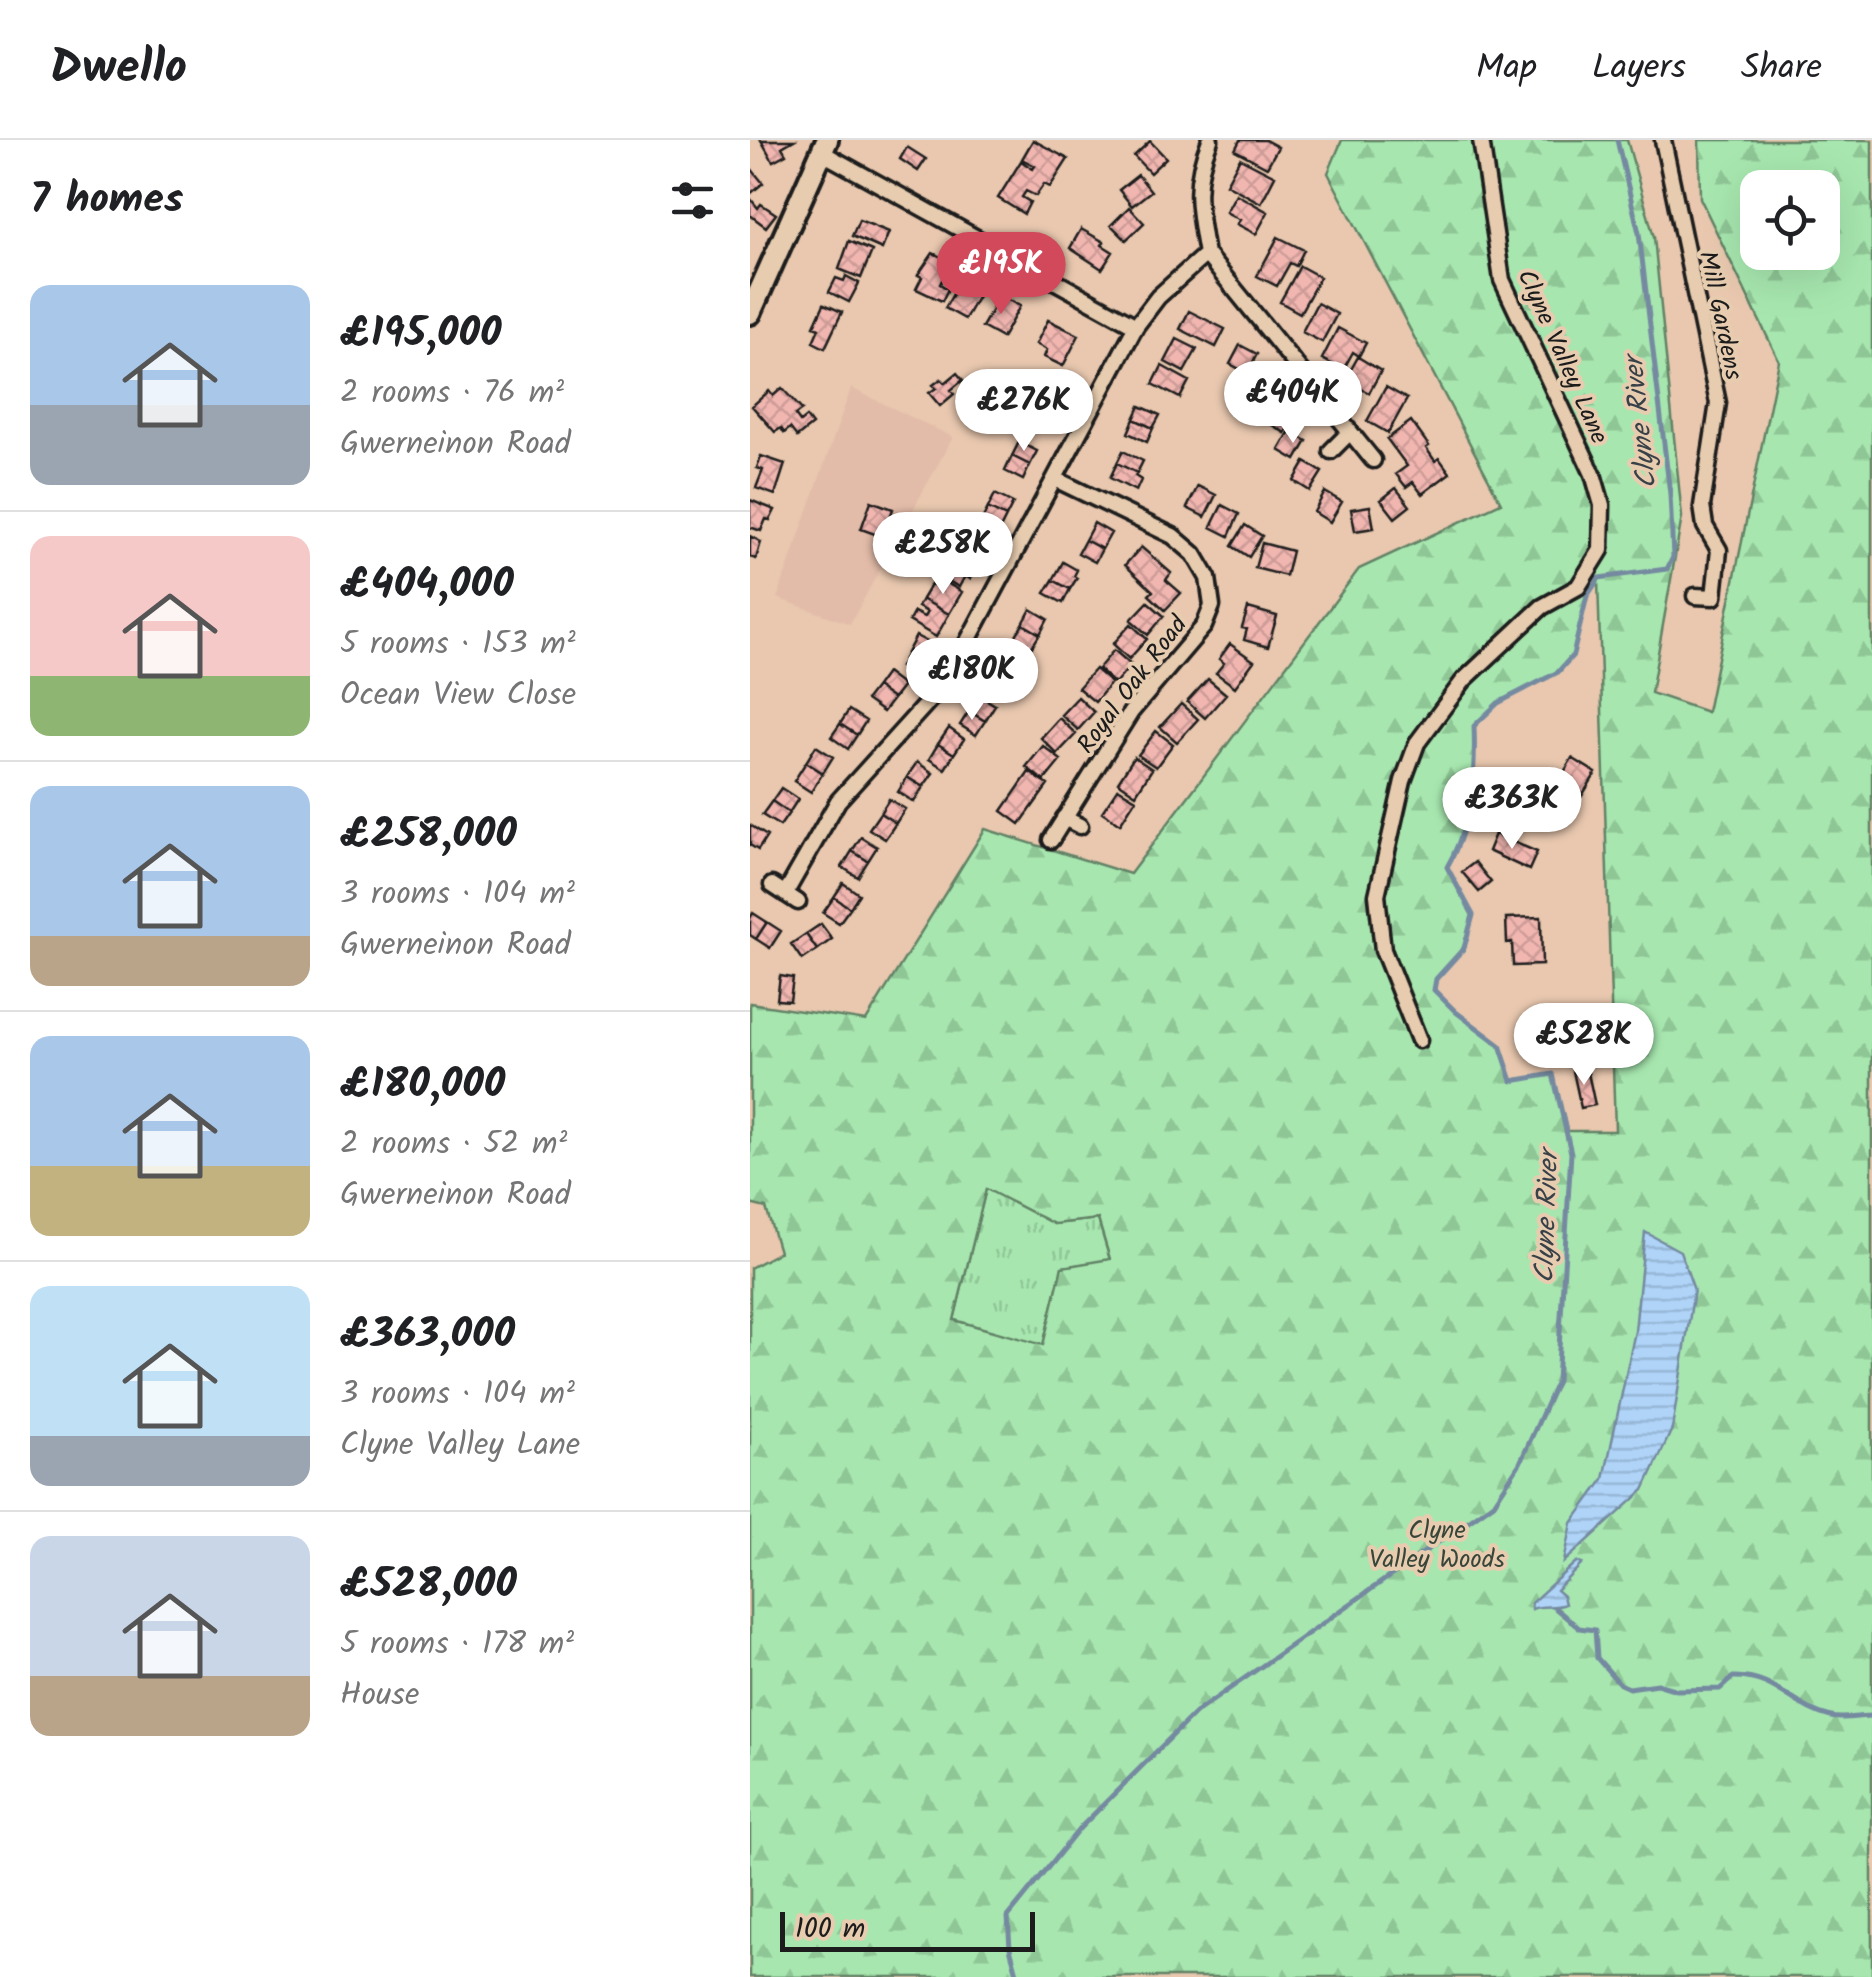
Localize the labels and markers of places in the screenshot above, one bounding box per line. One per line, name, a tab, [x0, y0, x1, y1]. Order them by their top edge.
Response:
pin: £195K	[931, 232, 1071, 317]
pin: £404K	[1223, 361, 1363, 446]
pin: £276K	[954, 369, 1094, 454]
pin: £258K	[873, 512, 1013, 597]
pin: £180K	[902, 638, 1042, 723]
pin: £363K	[1442, 767, 1582, 852]
pin: £528K	[1514, 1003, 1654, 1088]

